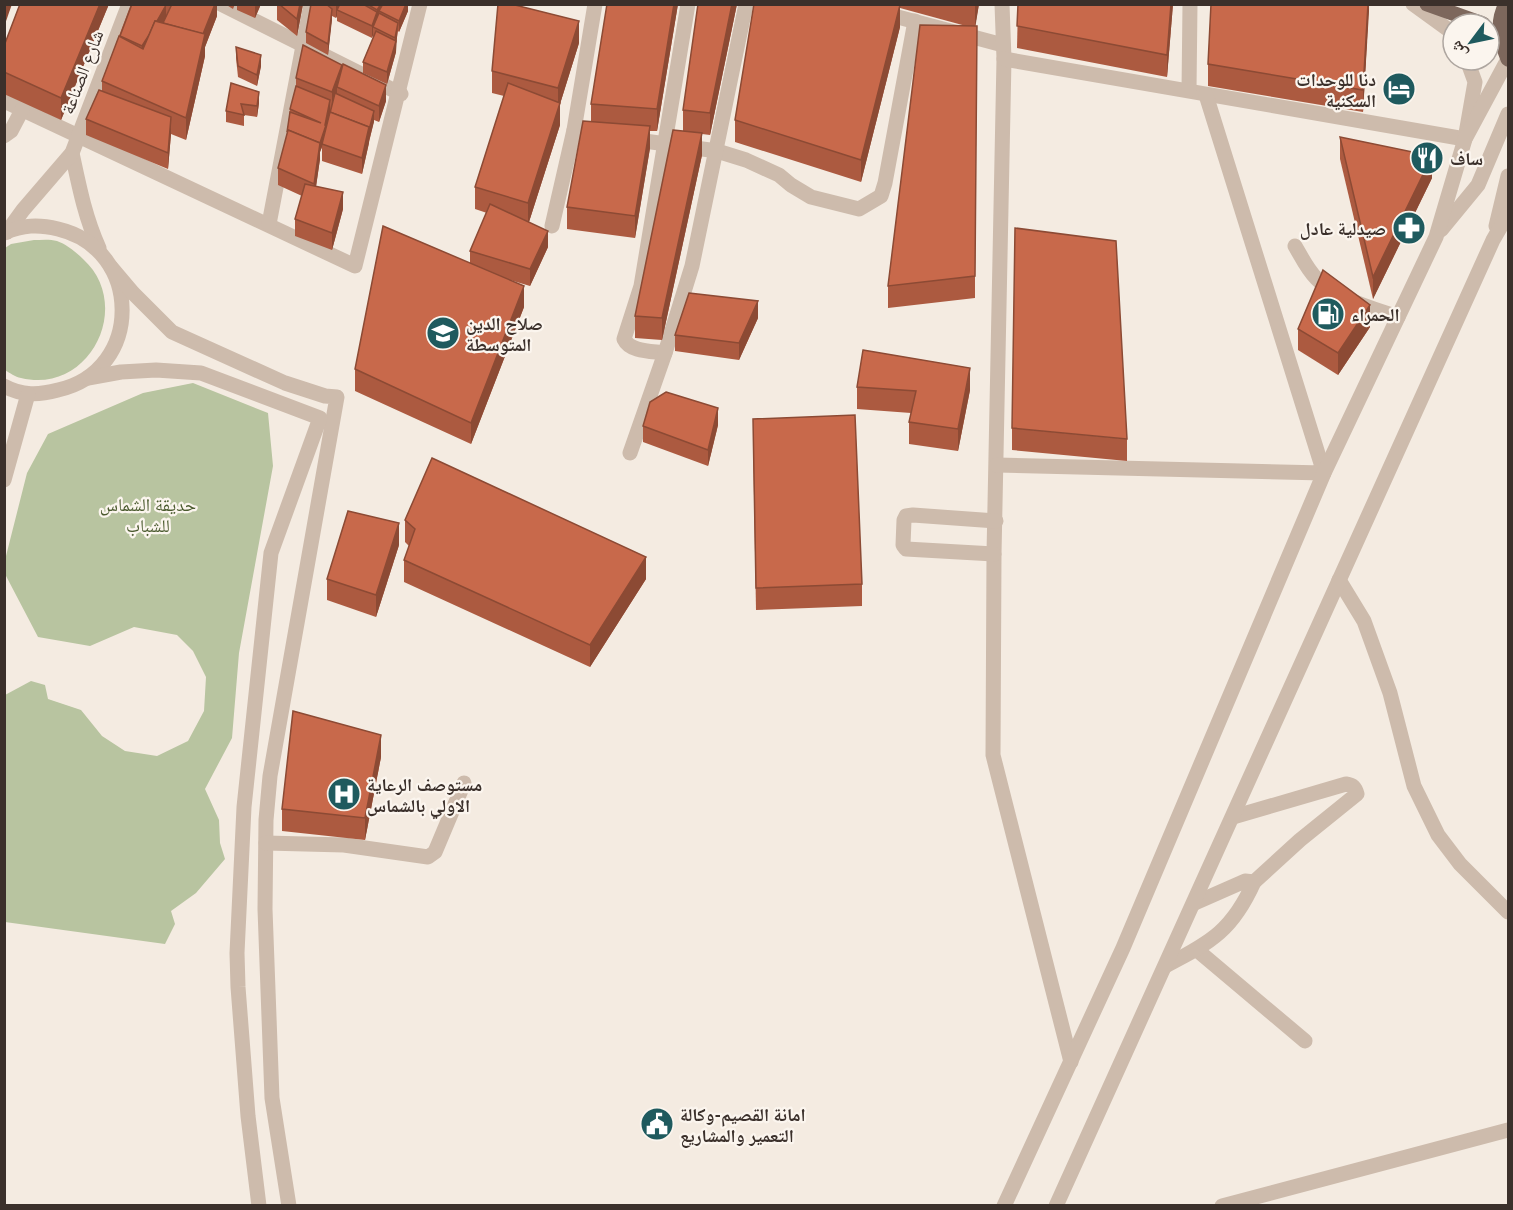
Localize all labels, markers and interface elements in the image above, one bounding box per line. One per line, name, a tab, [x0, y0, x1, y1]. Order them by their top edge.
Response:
north arrow	[1441, 12, 1501, 72]
street label: شارع الصناعة	[55, 27, 109, 117]
text: ش	[1445, 37, 1471, 62]
place label: دنا للوحدات السكنية	[1296, 68, 1376, 112]
hotel icon: دنا للوحدات السكنية	[1381, 71, 1417, 107]
restaurant icon: ساف	[1409, 140, 1445, 176]
place label: ساف	[1450, 147, 1483, 170]
pharmacy icon: صيدلية عادل	[1391, 210, 1427, 246]
place label: صيدلية عادل	[1300, 217, 1386, 240]
fuel station icon: الحمراء	[1310, 296, 1346, 332]
place label: الحمراء	[1351, 303, 1400, 326]
place label: صلاح الدين المتوسطة	[466, 312, 543, 356]
school or university icon: صلاح الدين المتوسطة	[425, 315, 461, 351]
park label: حديقة الشماس للشباب	[100, 493, 196, 537]
place label: مستوصف الرعاية الاولي بالشماس	[367, 773, 482, 820]
hospital icon: مستوصف الرعاية الاولي بالشماس	[326, 776, 362, 812]
place label: امانة القصيم-وكالة التعمير والمشاريع	[680, 1103, 806, 1148]
public building icon: امانة القصيم-وكالة التعمير والمشاريع	[639, 1106, 675, 1142]

